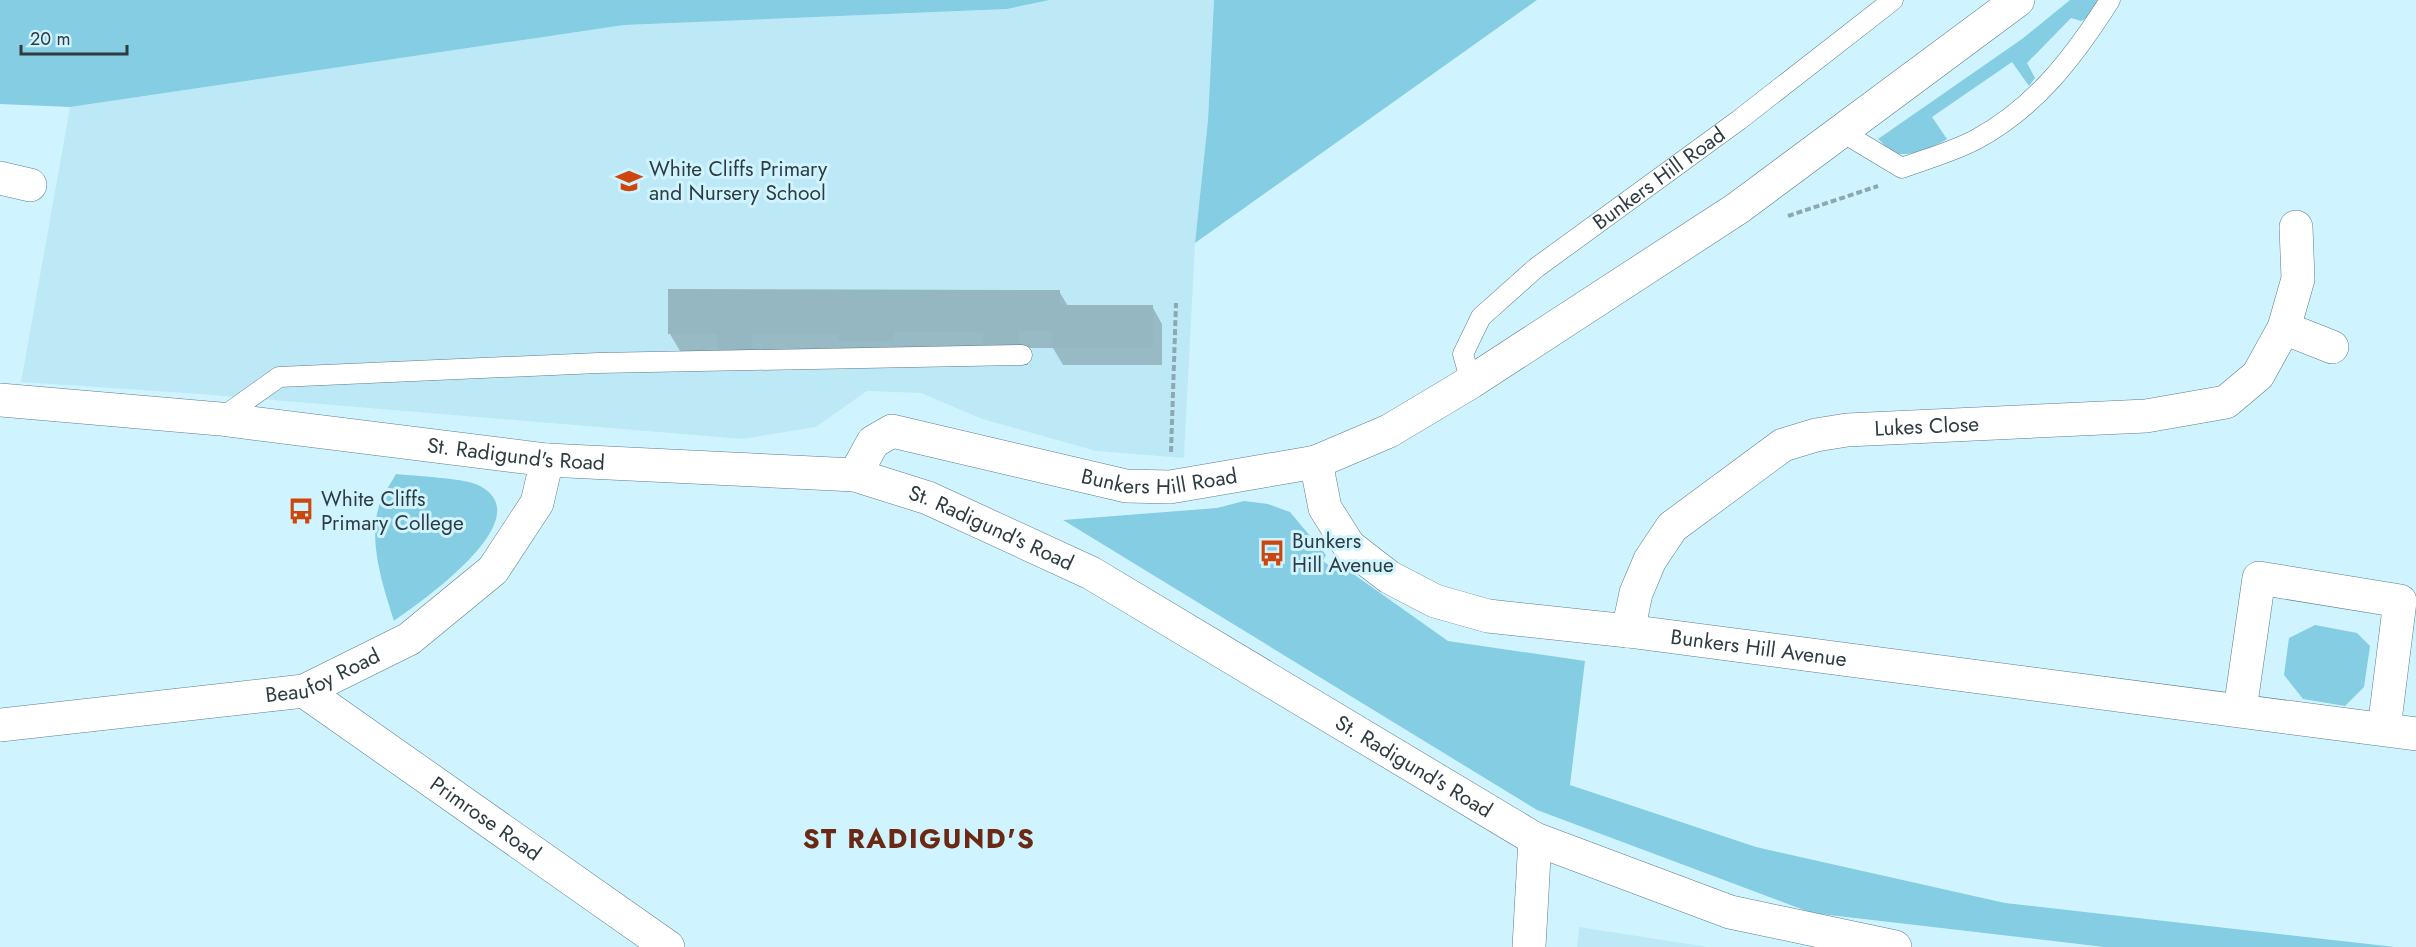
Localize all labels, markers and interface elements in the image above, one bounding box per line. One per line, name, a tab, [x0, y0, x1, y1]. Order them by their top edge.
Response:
scale bar	[21, 18, 128, 56]
text: 20 m	[30, 26, 70, 52]
street label: Bunkers Hill Road	[1586, 120, 1731, 237]
place label: White Cliffs Primary and Nursery School	[649, 154, 828, 208]
school or university icon: White Cliffs Primary and Nursery School	[614, 166, 644, 196]
street label: Lukes Close	[1874, 409, 1980, 444]
street label: St. Radigund's Road	[425, 430, 606, 478]
street label: Bunkers Hill Road	[1078, 461, 1239, 502]
street label: St. Radigund's Road	[905, 478, 1079, 578]
place label: White Cliffs Primary College	[321, 484, 464, 538]
bus stop icon: White Cliffs Primary College	[286, 496, 316, 526]
place label: Bunkers Hill Avenue	[1292, 526, 1394, 580]
bus stop icon: Bunkers Hill Avenue	[1257, 538, 1287, 568]
street label: Bunkers Hill Avenue	[1669, 622, 1849, 674]
street label: Beaufoy Road	[264, 641, 385, 710]
street label: St. Radigund's Road	[1330, 708, 1498, 825]
street label: Primrose Road	[424, 769, 547, 868]
district label: ST RADIGUND'S	[803, 819, 1035, 858]

